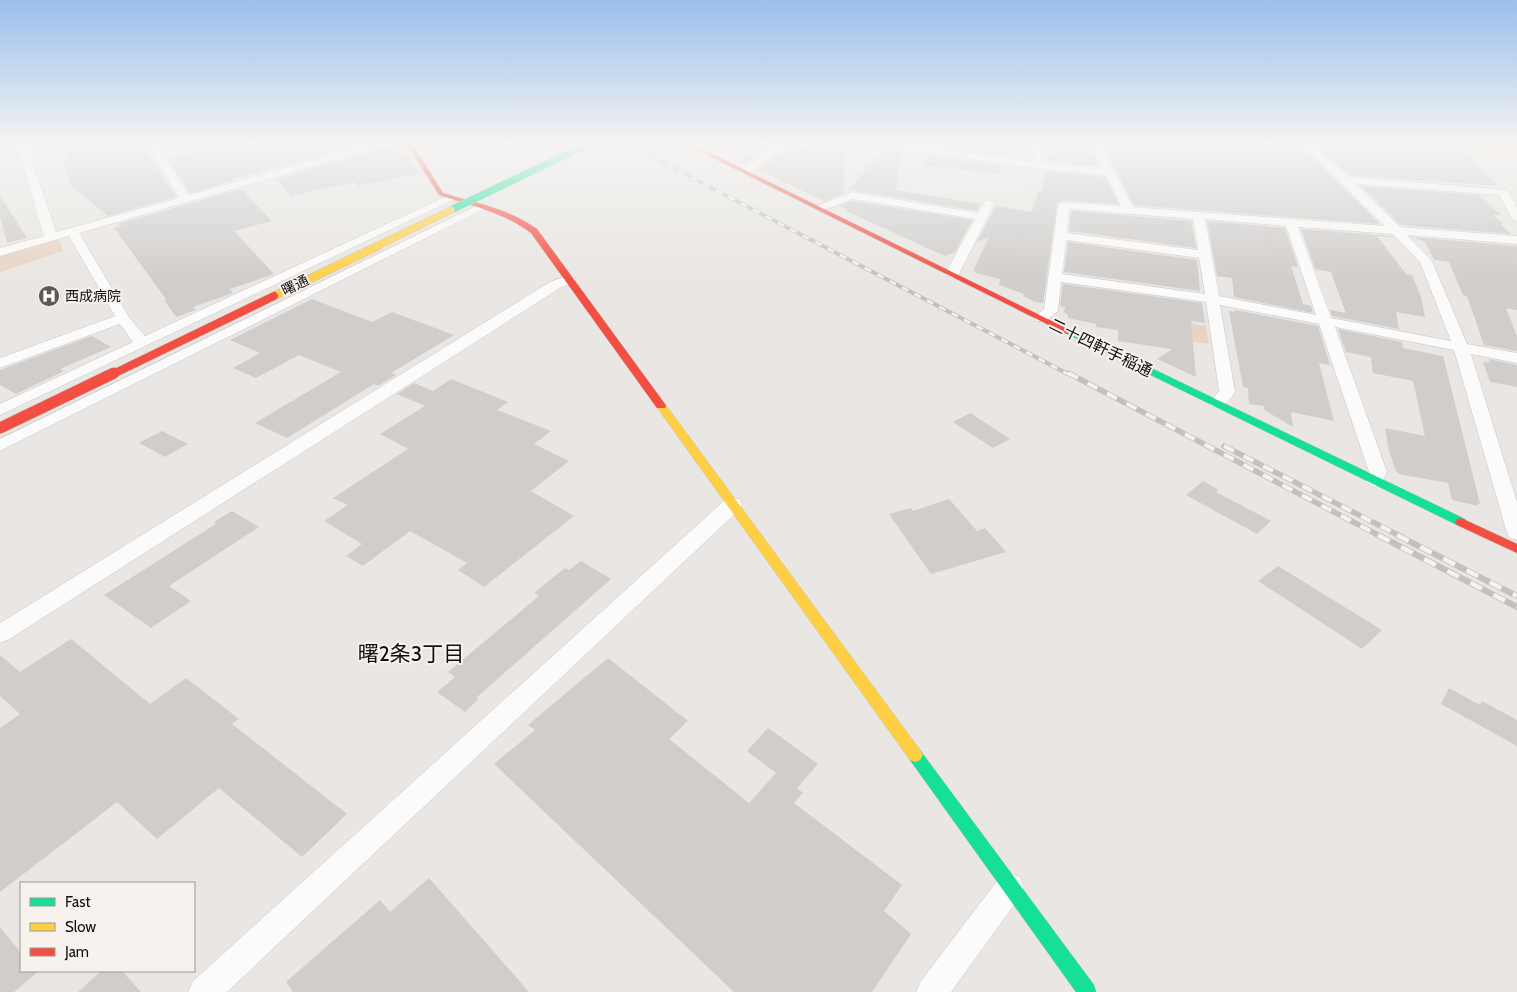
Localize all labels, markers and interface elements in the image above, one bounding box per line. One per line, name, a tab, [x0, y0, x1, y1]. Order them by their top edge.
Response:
street label: 曙通	[278, 271, 312, 299]
hospital icon: 西成病院	[37, 284, 61, 308]
place label: 西成病院	[65, 287, 121, 305]
street label: 二十四軒手稲通	[1046, 314, 1155, 381]
district label: 曙2条3丁目	[358, 641, 464, 666]
legend	[20, 882, 195, 972]
text: Fast	[65, 893, 90, 911]
text: Slow	[65, 918, 96, 936]
text: Jam	[64, 943, 89, 961]

